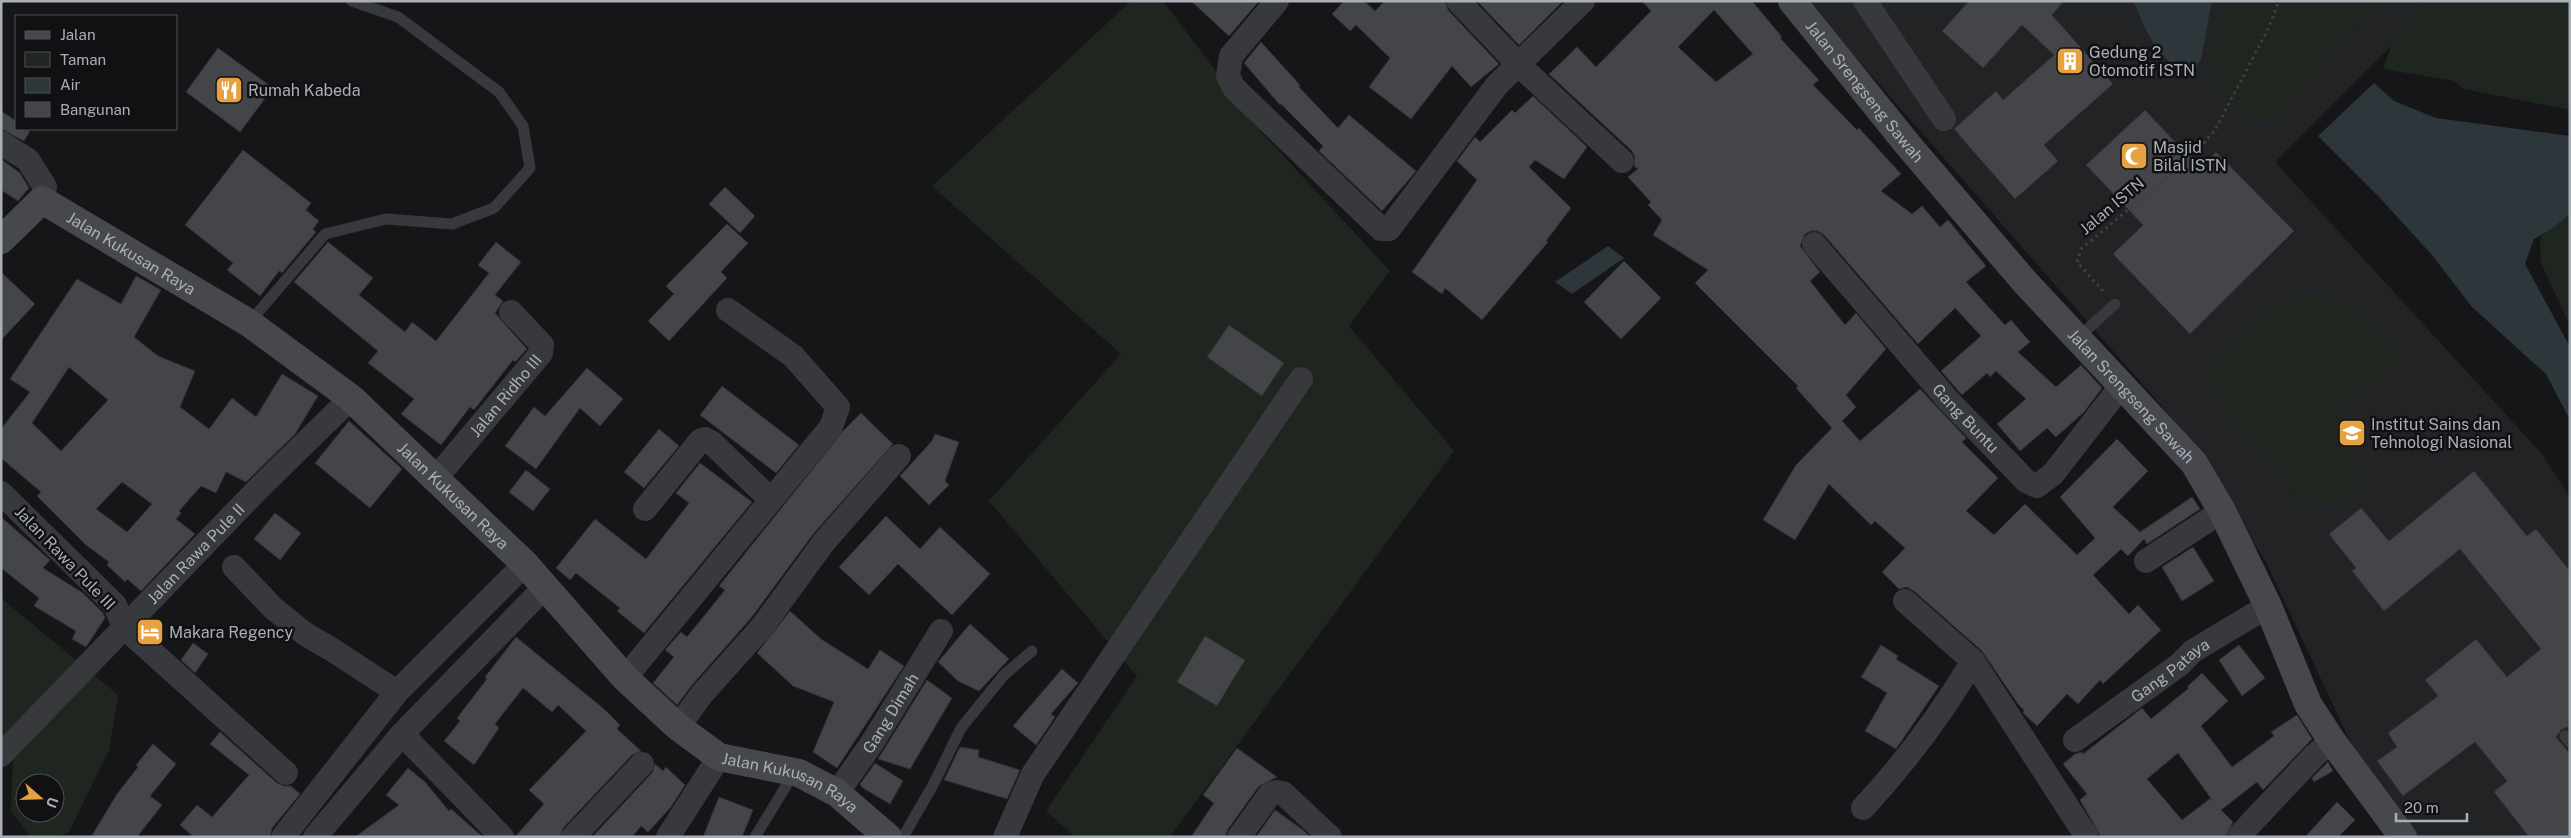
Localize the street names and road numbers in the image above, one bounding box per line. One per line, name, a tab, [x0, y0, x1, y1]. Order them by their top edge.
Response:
street label: Jalan Srengseng Sawah	[1802, 17, 1928, 166]
street label: Jalan ISTN	[2076, 174, 2148, 238]
street label: Jalan Kukusan Raya	[63, 207, 199, 299]
street label: Jalan Srengseng Sawah	[2064, 325, 2199, 467]
street label: Jalan Ridho III	[465, 350, 546, 440]
street label: Gang Buntu	[1929, 380, 2003, 457]
street label: Jalan Kukusan Raya	[394, 438, 513, 553]
street label: Jalan Rawa Pule II	[143, 500, 248, 608]
street label: Jalan Rawa Pule III	[11, 502, 119, 614]
street label: Gang Pataya	[2127, 634, 2213, 706]
street label: Gang Dimah	[858, 670, 922, 757]
street label: Jalan Kukusan Raya	[720, 748, 862, 816]

